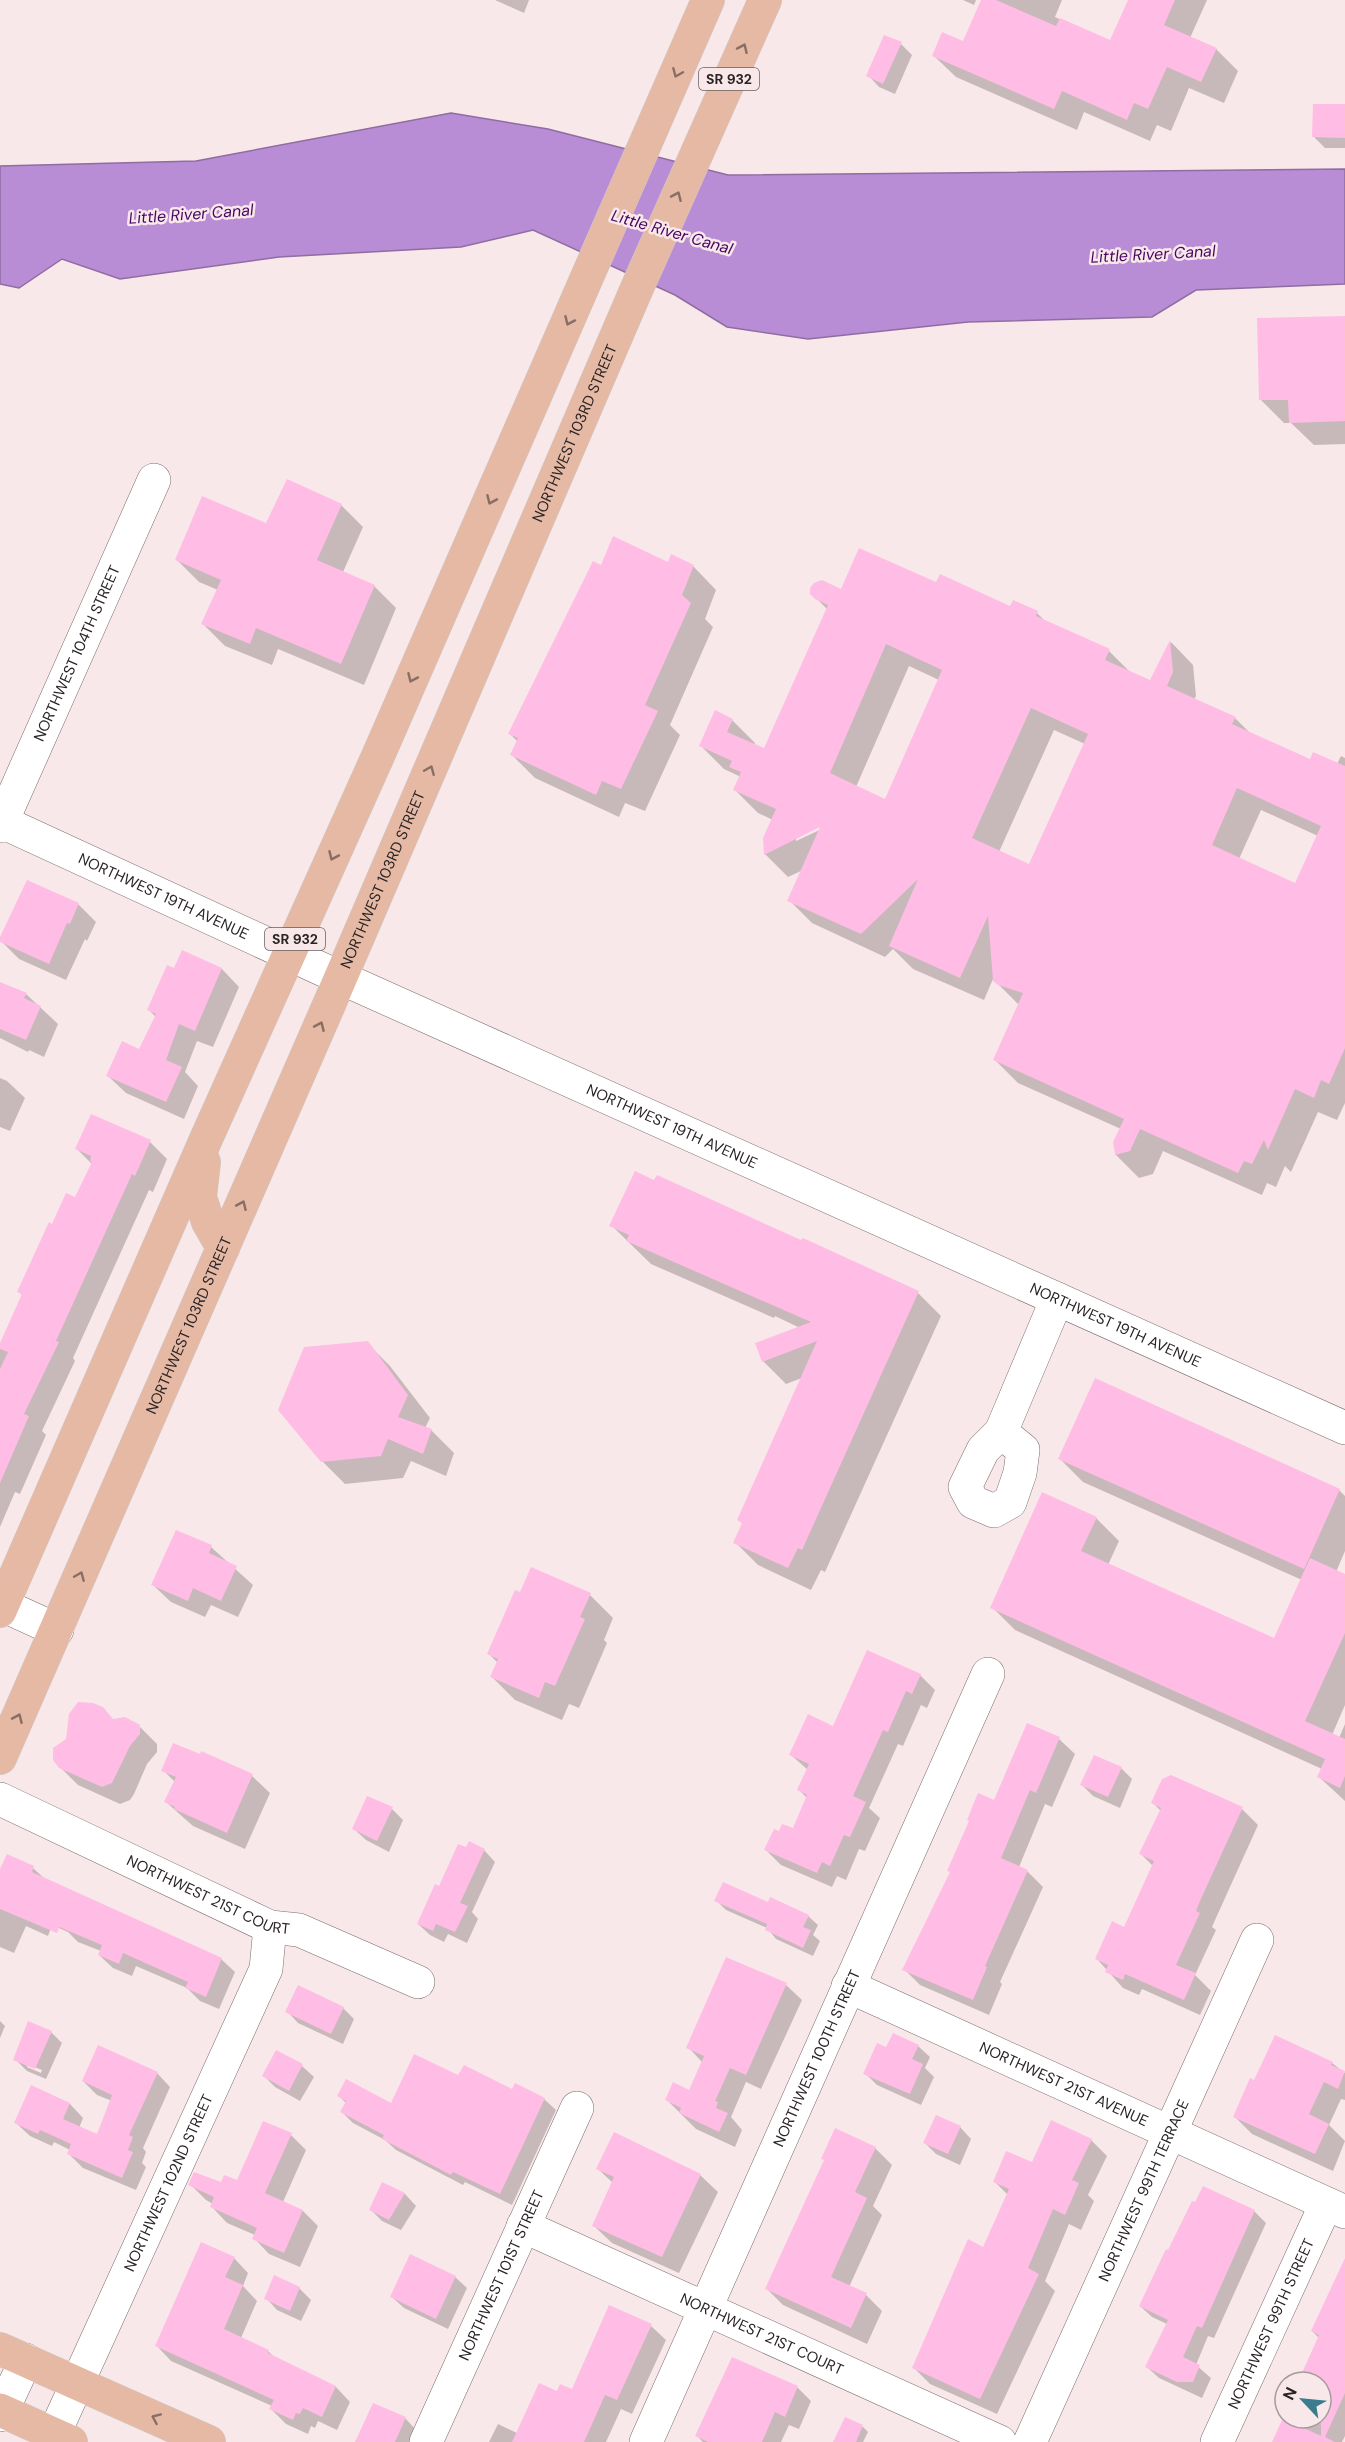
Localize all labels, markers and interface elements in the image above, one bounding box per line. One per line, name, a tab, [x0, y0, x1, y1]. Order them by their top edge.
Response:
one-way arrow	[736, 43, 748, 54]
one-way arrow	[672, 67, 684, 78]
road number: SR 932	[699, 68, 759, 90]
one-way arrow	[670, 192, 682, 203]
water label: Little River Canal	[128, 199, 255, 229]
water label: Little River Canal	[609, 205, 735, 259]
water label: Little River Canal	[1090, 240, 1216, 268]
one-way arrow	[564, 315, 576, 326]
street label: NORTHWEST 103RD STREET	[528, 341, 622, 525]
one-way arrow	[486, 493, 498, 504]
street label: NORTHWEST 104TH STREET	[29, 562, 125, 745]
one-way arrow	[408, 672, 420, 683]
one-way arrow	[423, 765, 435, 776]
street label: NORTHWEST 103RD STREET	[336, 788, 430, 972]
street label: NORTHWEST 19TH AVENUE	[75, 848, 252, 944]
one-way arrow	[328, 850, 340, 861]
road number: SR 932	[265, 928, 325, 950]
one-way arrow	[313, 1021, 325, 1032]
street label: NORTHWEST 19TH AVENUE	[583, 1079, 761, 1173]
one-way arrow	[235, 1200, 247, 1211]
street label: NORTHWEST 103RD STREET	[141, 1234, 236, 1417]
street label: NORTHWEST 19TH AVENUE	[1027, 1278, 1204, 1372]
one-way arrow	[73, 1571, 85, 1582]
one-way arrow	[10, 1713, 22, 1724]
street label: NORTHWEST 21ST COURT	[123, 1851, 291, 1939]
street label: NORTHWEST 100TH STREET	[769, 1967, 865, 2150]
street label: NORTHWEST 21ST AVENUE	[976, 2037, 1151, 2131]
street label: NORTHWEST 102ND STREET	[119, 2091, 218, 2275]
street label: NORTHWEST 99TH TERRACE	[1094, 2096, 1194, 2285]
street label: NORTHWEST 101ST STREET	[454, 2187, 549, 2364]
street label: NORTHWEST 99TH STREET	[1225, 2235, 1319, 2411]
street label: NORTHWEST 21ST COURT	[677, 2288, 847, 2380]
north arrow	[1273, 2370, 1333, 2430]
one-way arrow	[152, 2413, 163, 2425]

